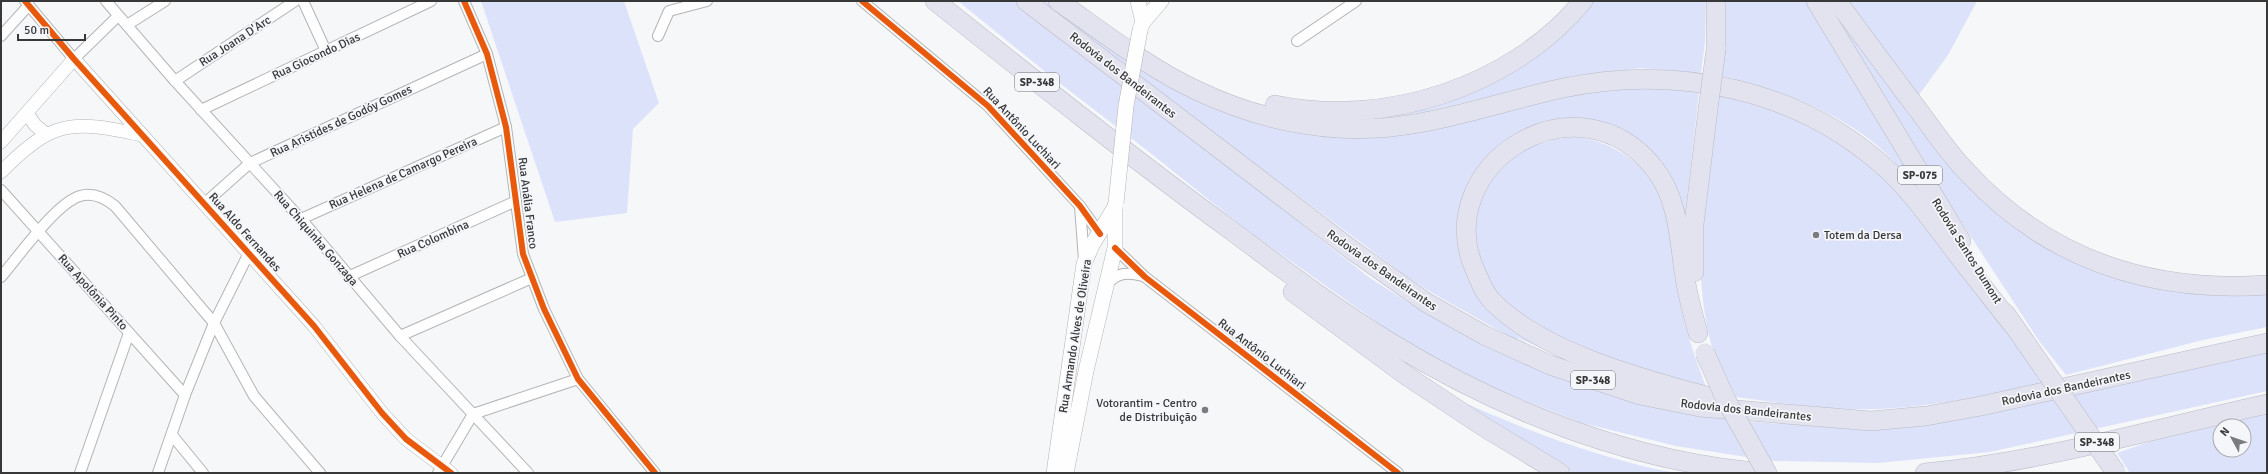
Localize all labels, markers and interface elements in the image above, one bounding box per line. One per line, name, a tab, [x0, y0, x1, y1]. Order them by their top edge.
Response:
street label: Rua Joana D'Arc	[197, 12, 274, 70]
scale bar	[18, 16, 85, 42]
text: 50 m	[24, 23, 49, 38]
street label: Rua Giocondo Dias	[270, 29, 363, 83]
street label: Rodovia dos Bandeirantes	[1066, 29, 1179, 122]
road number: SP-348	[1015, 73, 1059, 91]
street label: Rua Aristides de Godóy Gomes	[268, 82, 415, 161]
street label: Rua Antônio Luchiari	[980, 84, 1064, 173]
street label: Rua Helena de Camargo Pereira	[327, 134, 480, 213]
street label: Rua Anália Franco	[514, 156, 541, 250]
road number: SP-075	[1898, 166, 1942, 184]
street label: Rua Chiquinha Gonzaga	[270, 188, 361, 289]
street label: Rua Aldo Fernandes	[205, 190, 284, 275]
street label: Rodovia Santos Dumont	[1928, 196, 2005, 307]
street label: Rua Colombina	[395, 217, 471, 262]
street label: Rodovia dos Bandeirantes	[1324, 227, 1440, 314]
place label: Totem da Dersa	[1824, 228, 1902, 243]
marker: Totem da Dersa	[1811, 230, 1821, 240]
street label: Rua Apolônia Pinto	[55, 251, 131, 334]
street label: Rua Armando Alves de Oliveira	[1056, 258, 1095, 414]
street label: Rua Antônio Luchiari	[1215, 316, 1308, 393]
street label: Rodovia dos Bandeirantes	[2000, 367, 2132, 409]
road number: SP-348	[1571, 371, 1615, 389]
place label: Votorantim - Centro de Distribuição	[1096, 396, 1197, 425]
street label: Rodovia dos Bandeirantes	[1680, 396, 1812, 425]
marker: Votorantim - Centro de Distribuição	[1200, 405, 1210, 415]
north arrow	[2212, 418, 2252, 458]
text: N	[2217, 425, 2232, 439]
road number: SP-348	[2075, 433, 2119, 451]

